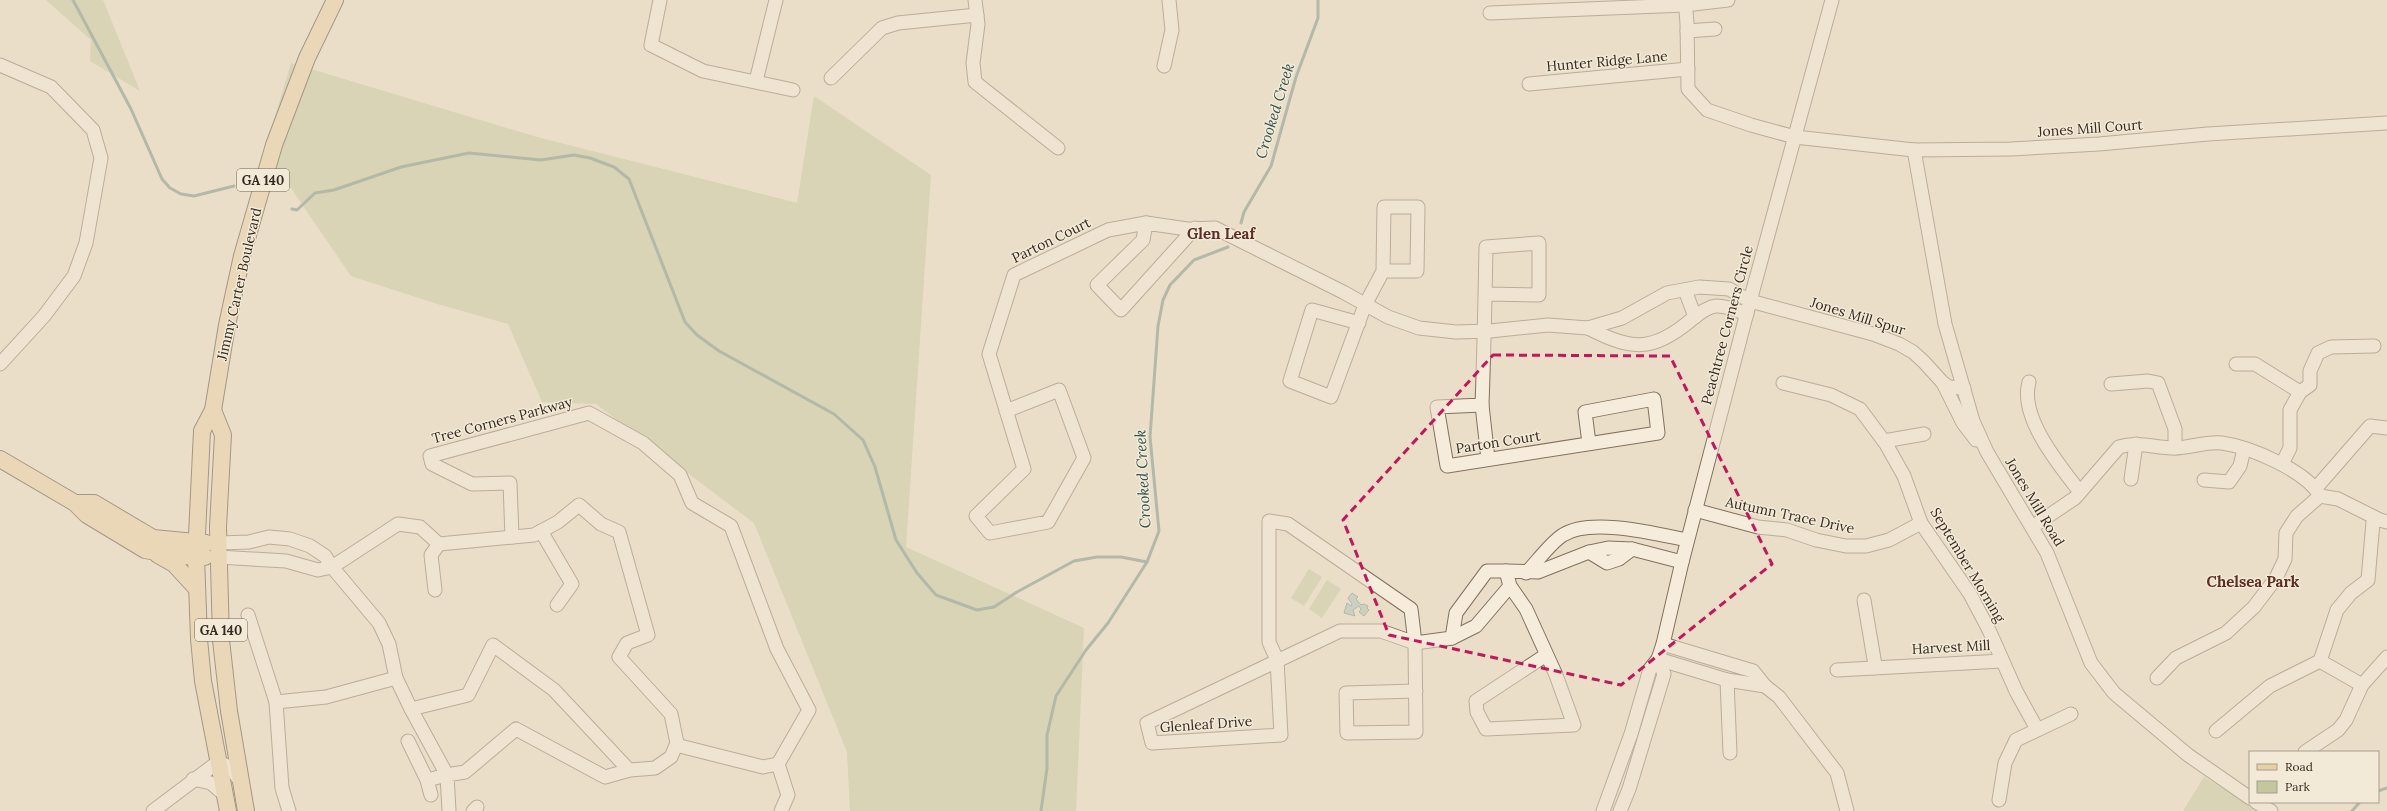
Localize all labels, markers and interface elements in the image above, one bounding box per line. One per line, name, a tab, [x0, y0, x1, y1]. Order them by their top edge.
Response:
street label: Hunter Ridge Lane	[1546, 47, 1669, 75]
water label: Crooked Creek	[1251, 61, 1298, 161]
street label: Jones Mill Court	[2036, 115, 2144, 141]
road number: GA 140	[237, 169, 289, 191]
street label: Jimmy Carter Boulevard	[212, 206, 265, 363]
street label: Parton Court	[1009, 213, 1094, 267]
district label: Glen Leaf	[1187, 224, 1256, 243]
street label: Peachtree Corners Circle	[1697, 243, 1757, 406]
street label: Jones Mill Spur	[1807, 293, 1908, 339]
street label: Tree Corners Parkway	[430, 392, 575, 447]
street label: Parton Court	[1454, 426, 1542, 458]
water label: Crooked Creek	[1130, 429, 1155, 529]
street label: Jones Mill Road	[2001, 454, 2069, 550]
street label: Autumn Trace Drive	[1723, 492, 1856, 538]
street label: September Morning	[1927, 504, 2009, 626]
district label: Chelsea Park	[2207, 572, 2299, 591]
road number: GA 140	[195, 619, 247, 641]
street label: Harvest Mill	[1911, 636, 1991, 658]
street label: Glenleaf Drive	[1159, 712, 1253, 736]
legend	[2249, 751, 2379, 803]
text: Road	[2285, 759, 2313, 774]
text: Park	[2285, 779, 2311, 794]

